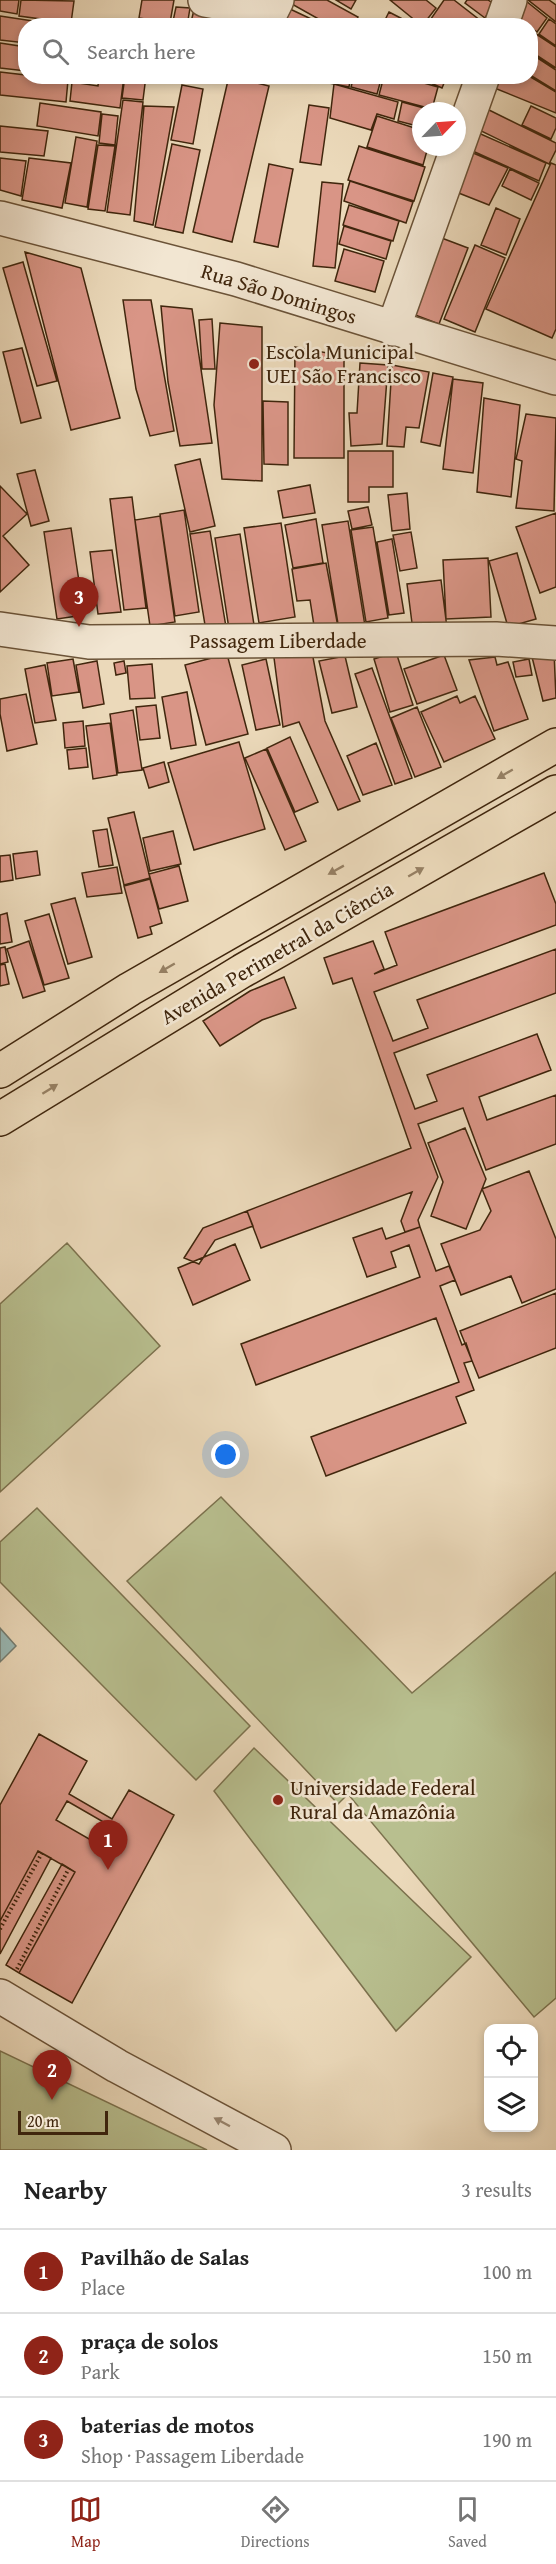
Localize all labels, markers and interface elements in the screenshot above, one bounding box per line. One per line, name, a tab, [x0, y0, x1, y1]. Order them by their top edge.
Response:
search box	[18, 18, 538, 84]
icon: search	[39, 35, 72, 68]
text: Search here	[87, 35, 196, 67]
north arrow	[412, 102, 466, 156]
street label: Rua São Domingos	[197, 255, 361, 332]
place label: Escola Municipal UEI São Francisco	[266, 336, 421, 391]
marker: Escola Municipal UEI São Francisco	[247, 357, 261, 371]
pin: 3	[60, 578, 98, 627]
street label: Passagem Liberdade	[189, 625, 367, 656]
one-way arrow	[496, 769, 513, 779]
one-way arrow	[327, 865, 344, 875]
one-way arrow	[408, 867, 425, 877]
street label: Avenida Perimetral da Ciência	[155, 873, 399, 1032]
one-way arrow	[158, 963, 175, 973]
one-way arrow	[42, 1083, 58, 1094]
your location	[211, 1440, 240, 1469]
place label: Universidade Federal Rural da Amazônia	[290, 1772, 476, 1827]
marker: Universidade Federal Rural da Amazônia	[271, 1793, 285, 1807]
pin: 1	[88, 1820, 128, 1870]
map controls	[484, 2024, 538, 2132]
button: locate	[484, 2024, 538, 2078]
pin: 2	[32, 2050, 72, 2100]
button: layers	[484, 2078, 538, 2132]
scale bar	[18, 2108, 108, 2136]
text: 20 m	[27, 2109, 59, 2133]
one-way arrow	[213, 2117, 230, 2127]
text: Nearby	[24, 2170, 107, 2209]
text: 3 results	[461, 2175, 532, 2204]
text: Pavilhão de Salas	[81, 2241, 249, 2273]
text: 1	[38, 2257, 49, 2286]
text: 100 m	[482, 2257, 532, 2286]
text: Place	[81, 2273, 125, 2302]
text: praça de solos	[81, 2325, 218, 2357]
text: 2	[38, 2341, 49, 2370]
text: 150 m	[482, 2341, 532, 2370]
text: Park	[81, 2357, 120, 2386]
text: baterias de motos	[81, 2409, 254, 2441]
text: 3	[38, 2425, 49, 2454]
text: 190 m	[482, 2425, 532, 2454]
text: Shop · Passagem Liberdade	[81, 2441, 304, 2470]
tab: Map	[69, 2493, 102, 2553]
tab: Directions	[241, 2493, 310, 2553]
tab: Saved	[448, 2493, 487, 2553]

